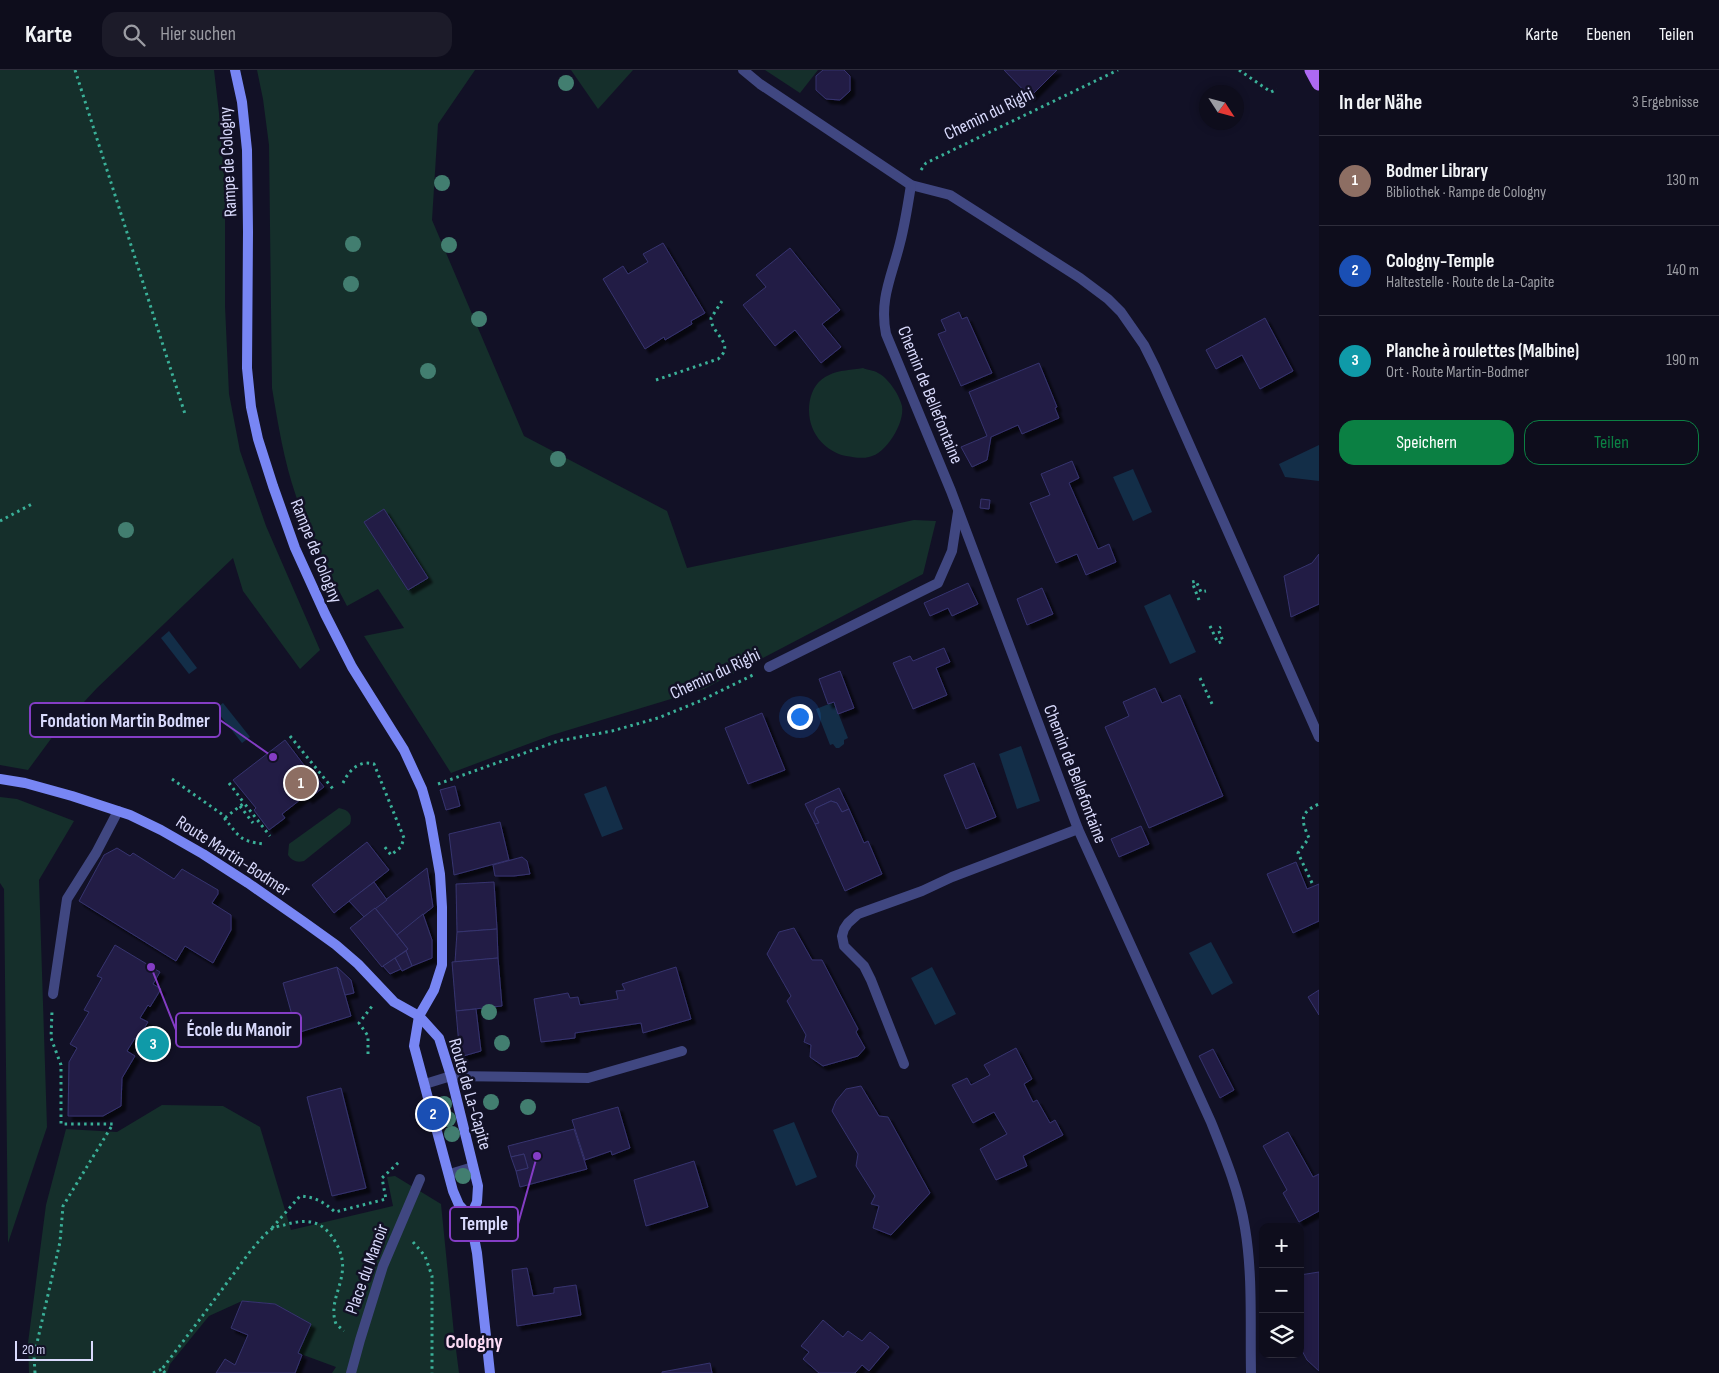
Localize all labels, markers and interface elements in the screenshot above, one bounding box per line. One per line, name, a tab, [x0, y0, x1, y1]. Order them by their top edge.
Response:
search box	[102, 12, 452, 57]
text: Karte	[25, 20, 72, 49]
icon: search	[120, 21, 148, 49]
text: Hier suchen	[160, 23, 236, 46]
text: Karte	[1525, 24, 1558, 45]
text: Ebenen	[1586, 24, 1631, 45]
text: Teilen	[1659, 24, 1694, 45]
street label: Chemin du Righi	[941, 83, 1037, 145]
north arrow	[1199, 85, 1244, 130]
text: In der Nähe	[1339, 90, 1422, 115]
text: 3 Ergebnisse	[1632, 93, 1699, 112]
street label: Rampe de Cologny	[215, 106, 241, 218]
text: Bodmer Library	[1386, 160, 1488, 183]
text: 1	[1352, 171, 1358, 190]
text: 130 m	[1667, 171, 1699, 190]
text: Bibliothek · Rampe de Cologny	[1386, 183, 1546, 202]
text: Cologny-Temple	[1386, 250, 1494, 273]
text: 2	[1351, 261, 1359, 280]
text: 140 m	[1667, 261, 1699, 280]
text: Haltestelle · Route de La-Capite	[1386, 273, 1554, 292]
street label: Chemin de Bellefontaine	[893, 323, 967, 467]
text: Planche à roulettes (Malbine)	[1386, 340, 1579, 363]
text: 3	[1351, 351, 1359, 370]
text: 190 m	[1666, 351, 1699, 370]
text: Ort · Route Martin-Bodmer	[1386, 363, 1529, 382]
button: Speichern	[1339, 420, 1514, 465]
button: Teilen	[1524, 420, 1699, 465]
street label: Rampe de Cologny	[286, 496, 346, 606]
street label: Chemin du Righi	[667, 644, 763, 704]
street label: Chemin de Bellefontaine	[1039, 702, 1111, 846]
callout: Fondation Martin Bodmer	[30, 703, 220, 737]
your location	[787, 704, 813, 730]
text: Fondation Martin Bodmer	[40, 710, 210, 733]
pin: 1	[285, 764, 317, 802]
street label: Route Martin-Bodmer	[172, 811, 294, 901]
callout: École du Manoir	[176, 1013, 301, 1047]
text: École du Manoir	[186, 1019, 292, 1042]
pin: 3	[137, 1025, 169, 1063]
street label: Route de La-Capite	[444, 1036, 496, 1152]
pin: 2	[417, 1095, 449, 1133]
callout: Temple	[450, 1207, 518, 1241]
text: Temple	[460, 1213, 508, 1236]
street label: Place du Manoir	[341, 1221, 393, 1317]
map controls	[1259, 1223, 1304, 1358]
button: +	[1259, 1223, 1304, 1268]
button: −	[1259, 1268, 1304, 1313]
button: layers	[1259, 1313, 1304, 1358]
district label: Cologny	[445, 1330, 503, 1354]
scale bar	[15, 1338, 92, 1361]
text: 20 m	[22, 1341, 45, 1358]

